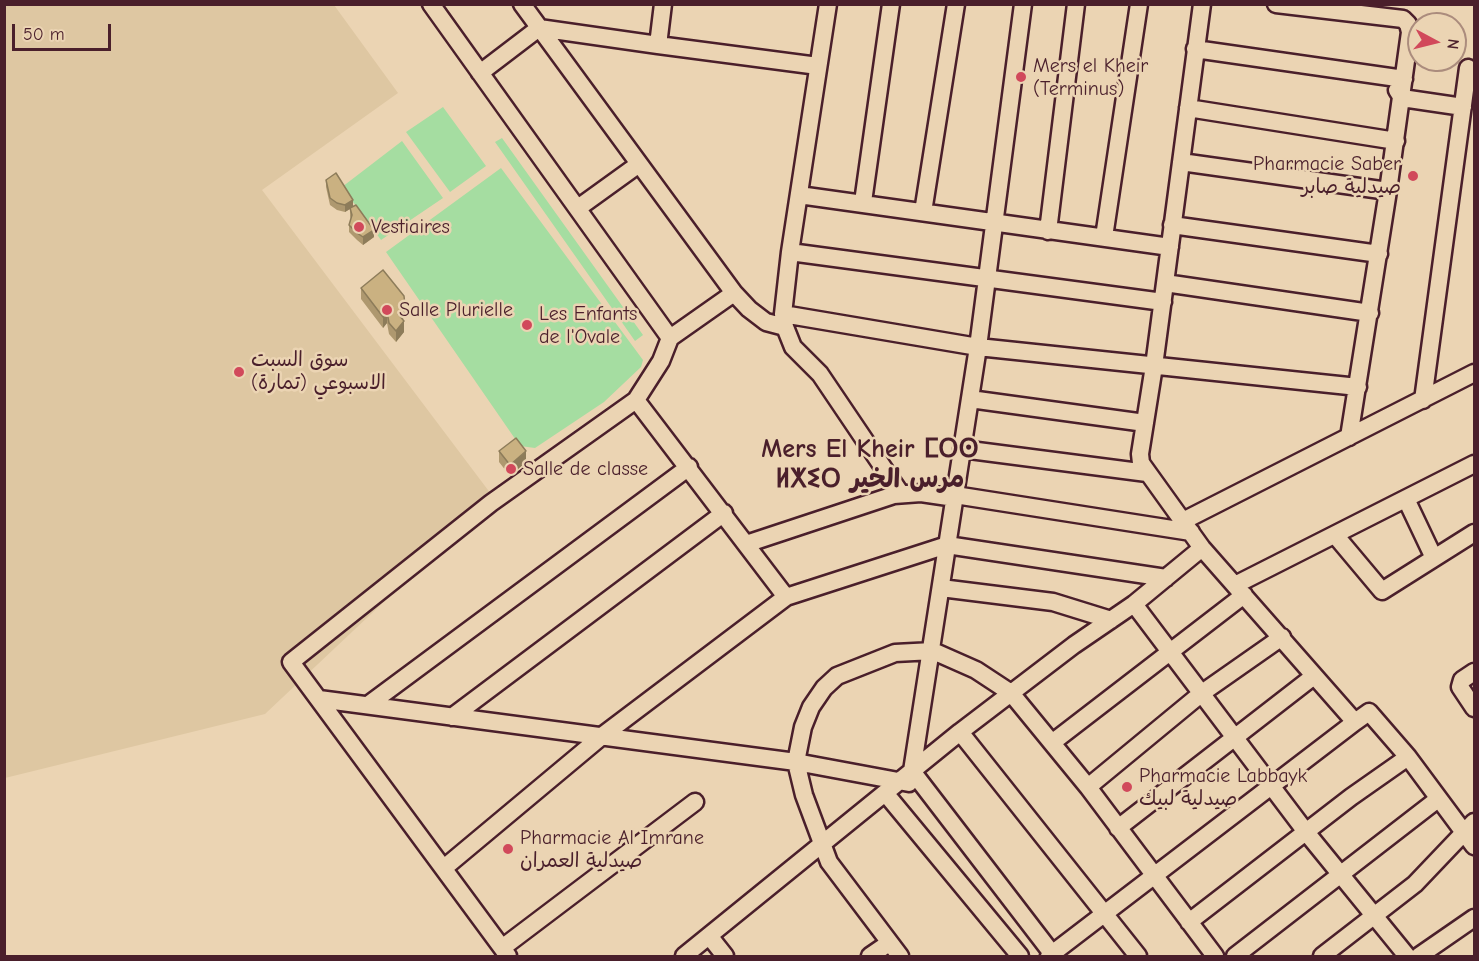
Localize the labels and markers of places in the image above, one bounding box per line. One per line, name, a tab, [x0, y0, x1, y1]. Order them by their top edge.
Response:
place label: Mers el Kheir (Terminus)	[1033, 54, 1148, 101]
marker: Mers el Kheir (Terminus)	[1014, 70, 1028, 84]
place label: Pharmacie Saber صيدلية صابر	[1253, 152, 1401, 199]
marker: Pharmacie Saber صيدلية صابر	[1406, 169, 1420, 183]
place label: Vestiaires	[371, 215, 450, 239]
marker: Vestiaires	[352, 220, 366, 234]
place label: Salle Plurielle	[399, 298, 513, 322]
place label: Les Enfants de l'Ovale	[539, 302, 637, 349]
marker: Salle Plurielle	[380, 303, 394, 317]
marker: Les Enfants de l'Ovale	[520, 318, 534, 332]
place label: سوق السبت الاسبوعي (تمارة)	[251, 348, 386, 395]
marker: سوق السبت الاسبوعي (تمارة)	[232, 365, 246, 379]
place label: Salle de classe	[523, 457, 648, 481]
marker: Salle de classe	[504, 462, 518, 476]
place label: Pharmacie Labbayk صيدلية لبيك	[1139, 764, 1307, 811]
marker: Pharmacie Labbayk صيدلية لبيك	[1120, 780, 1134, 794]
place label: Pharmacie Al Imrane صيدلية العمران	[520, 826, 704, 873]
marker: Pharmacie Al Imrane صيدلية العمران	[501, 842, 515, 856]

